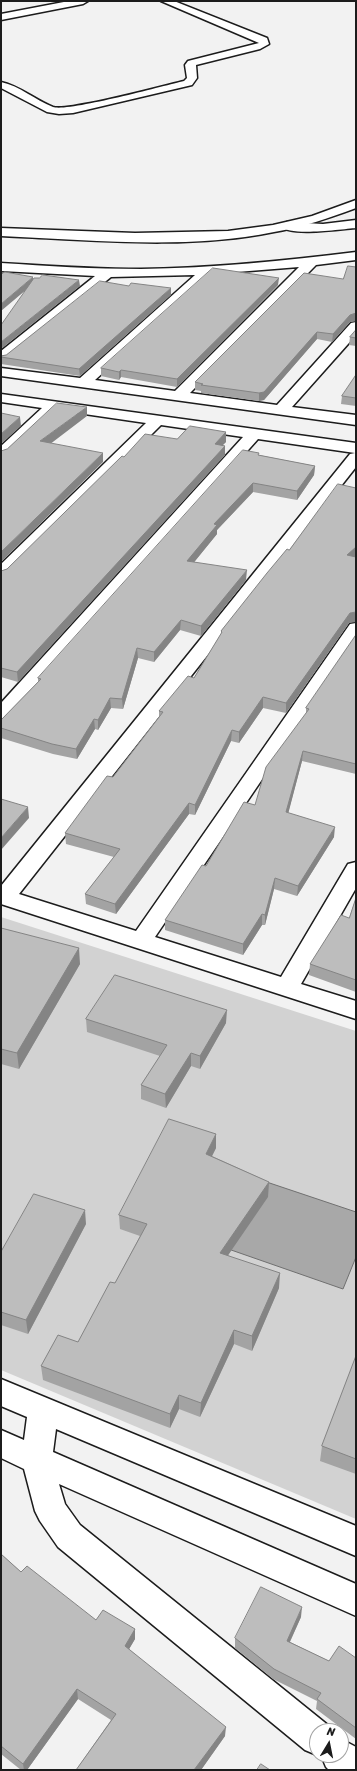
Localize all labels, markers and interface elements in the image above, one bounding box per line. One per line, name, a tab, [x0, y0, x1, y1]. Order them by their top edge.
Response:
text: N	[326, 1722, 336, 1742]
north arrow	[309, 1723, 349, 1763]

